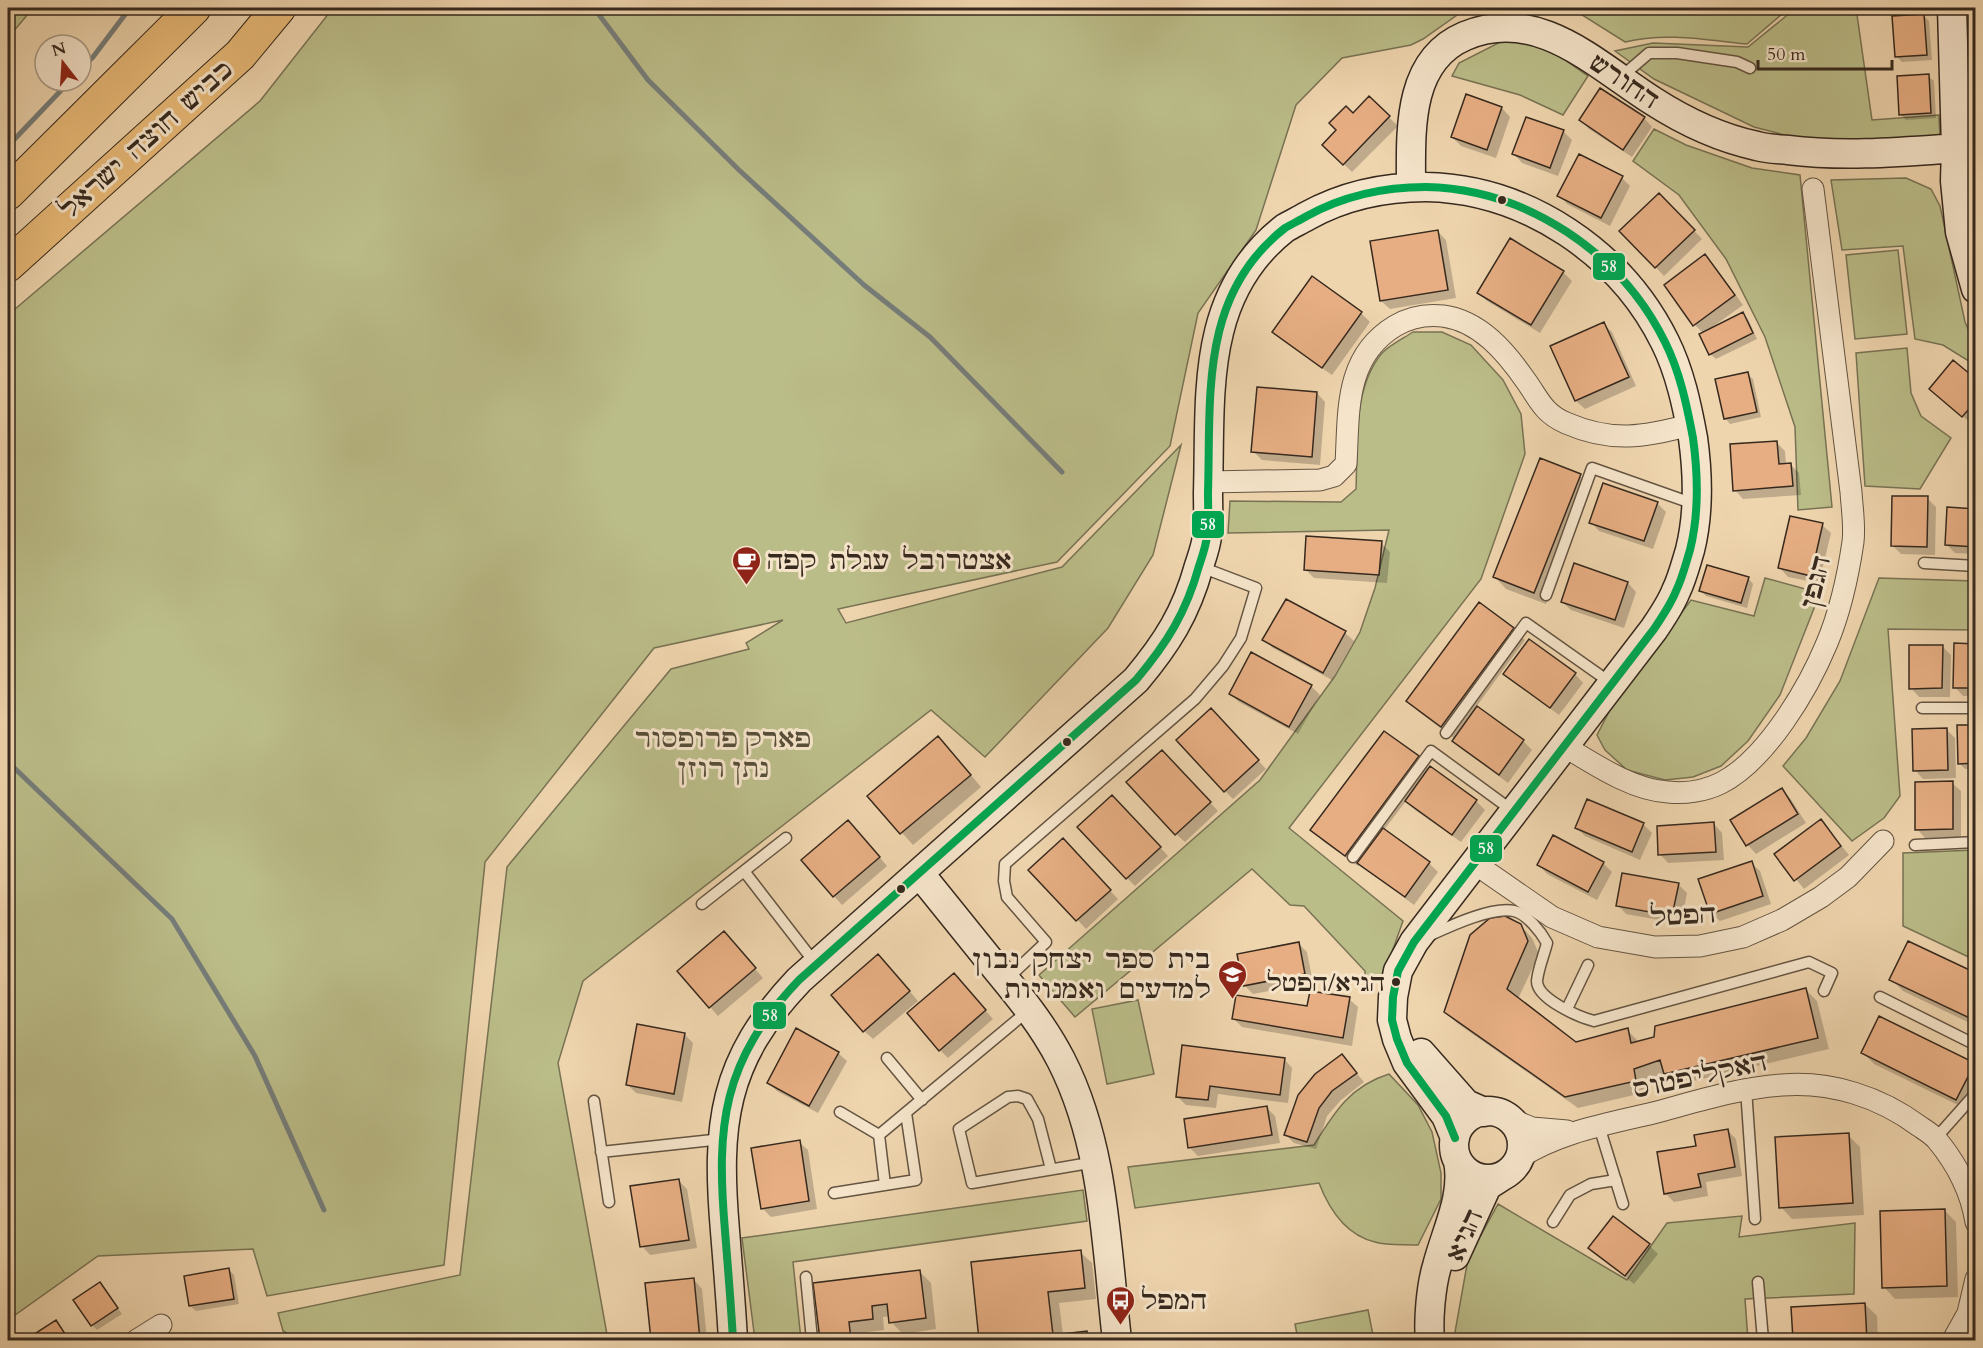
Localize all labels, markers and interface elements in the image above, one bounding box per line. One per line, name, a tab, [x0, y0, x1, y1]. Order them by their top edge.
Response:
north arrow	[33, 33, 93, 93]
scale bar	[1758, 33, 1892, 71]
text: N	[49, 37, 69, 62]
text: 50 m	[1767, 42, 1806, 67]
street label: החורש	[1583, 46, 1666, 117]
street label: כביש חוצה ישראל	[52, 52, 241, 227]
unlabelled marker	[1496, 194, 1508, 206]
line badge: 58	[1592, 252, 1626, 281]
text: 58	[1601, 256, 1617, 278]
line badge: 58	[1191, 510, 1225, 539]
text: 58	[1200, 514, 1216, 536]
place label: אצטרובל עגלת קפה	[767, 543, 1012, 578]
cafe icon: אצטרובל עגלת קפה	[730, 544, 762, 586]
street label: הגפן	[1792, 552, 1839, 612]
park label: פארק פרופסור נתן רוזן	[635, 721, 811, 786]
unlabelled marker	[1061, 736, 1073, 748]
line badge: 58	[1469, 834, 1503, 863]
text: 58	[1478, 838, 1494, 860]
unlabelled marker	[895, 883, 907, 895]
street label: הפטל	[1649, 896, 1717, 935]
place label: בית ספר יצחק נבון למדעים ואמנויות	[972, 942, 1211, 1007]
school or university icon: בית ספר יצחק נבון למדעים ואמנויות	[1216, 958, 1248, 1000]
place label: הגיא/הפטל	[1267, 967, 1385, 1000]
marker: הגיא/הפטל	[1390, 976, 1402, 988]
line badge: 58	[752, 1001, 787, 1030]
text: 58	[762, 1005, 778, 1027]
street label: האקליפטוס	[1630, 1044, 1770, 1107]
street label: הגיא	[1438, 1204, 1491, 1267]
place label: המפל	[1141, 1283, 1207, 1318]
bus stop icon: המפל	[1104, 1284, 1136, 1326]

